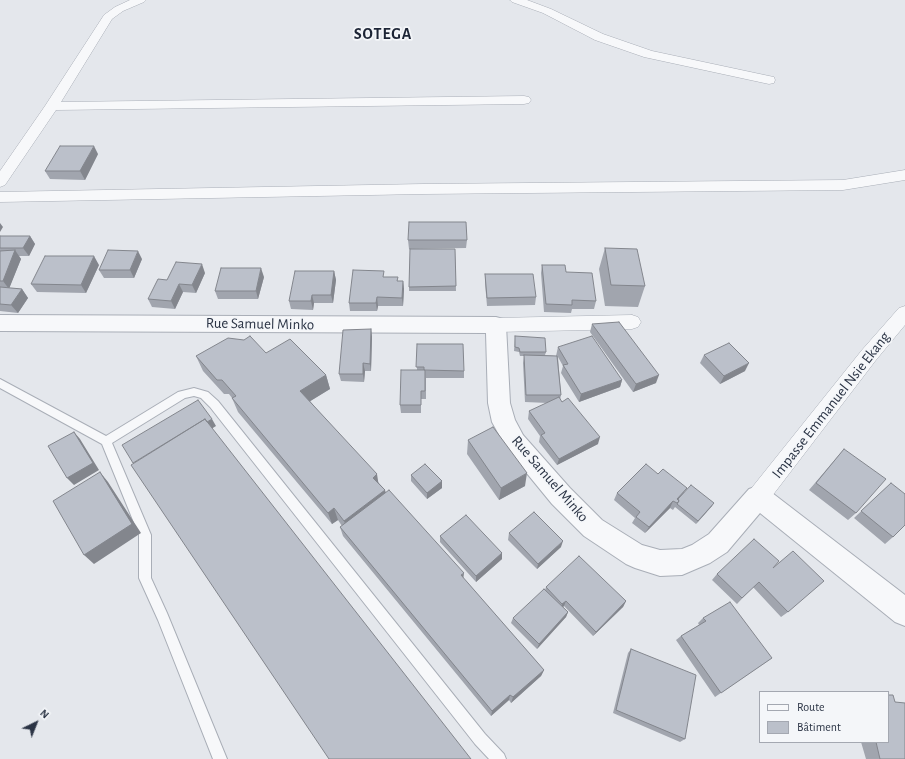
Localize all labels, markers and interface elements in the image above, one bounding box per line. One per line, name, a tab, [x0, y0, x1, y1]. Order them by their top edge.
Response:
district label: SOTEGA	[354, 24, 412, 44]
street label: Rue Samuel Minko	[206, 314, 314, 334]
street label: Impasse Emmanuel Nsie Ekang	[768, 328, 894, 482]
street label: Rue Samuel Minko	[508, 432, 592, 526]
legend	[759, 691, 889, 743]
text: Route	[797, 701, 824, 713]
north arrow	[16, 703, 56, 743]
text: N	[38, 707, 51, 720]
text: Bâtiment	[797, 721, 841, 733]

